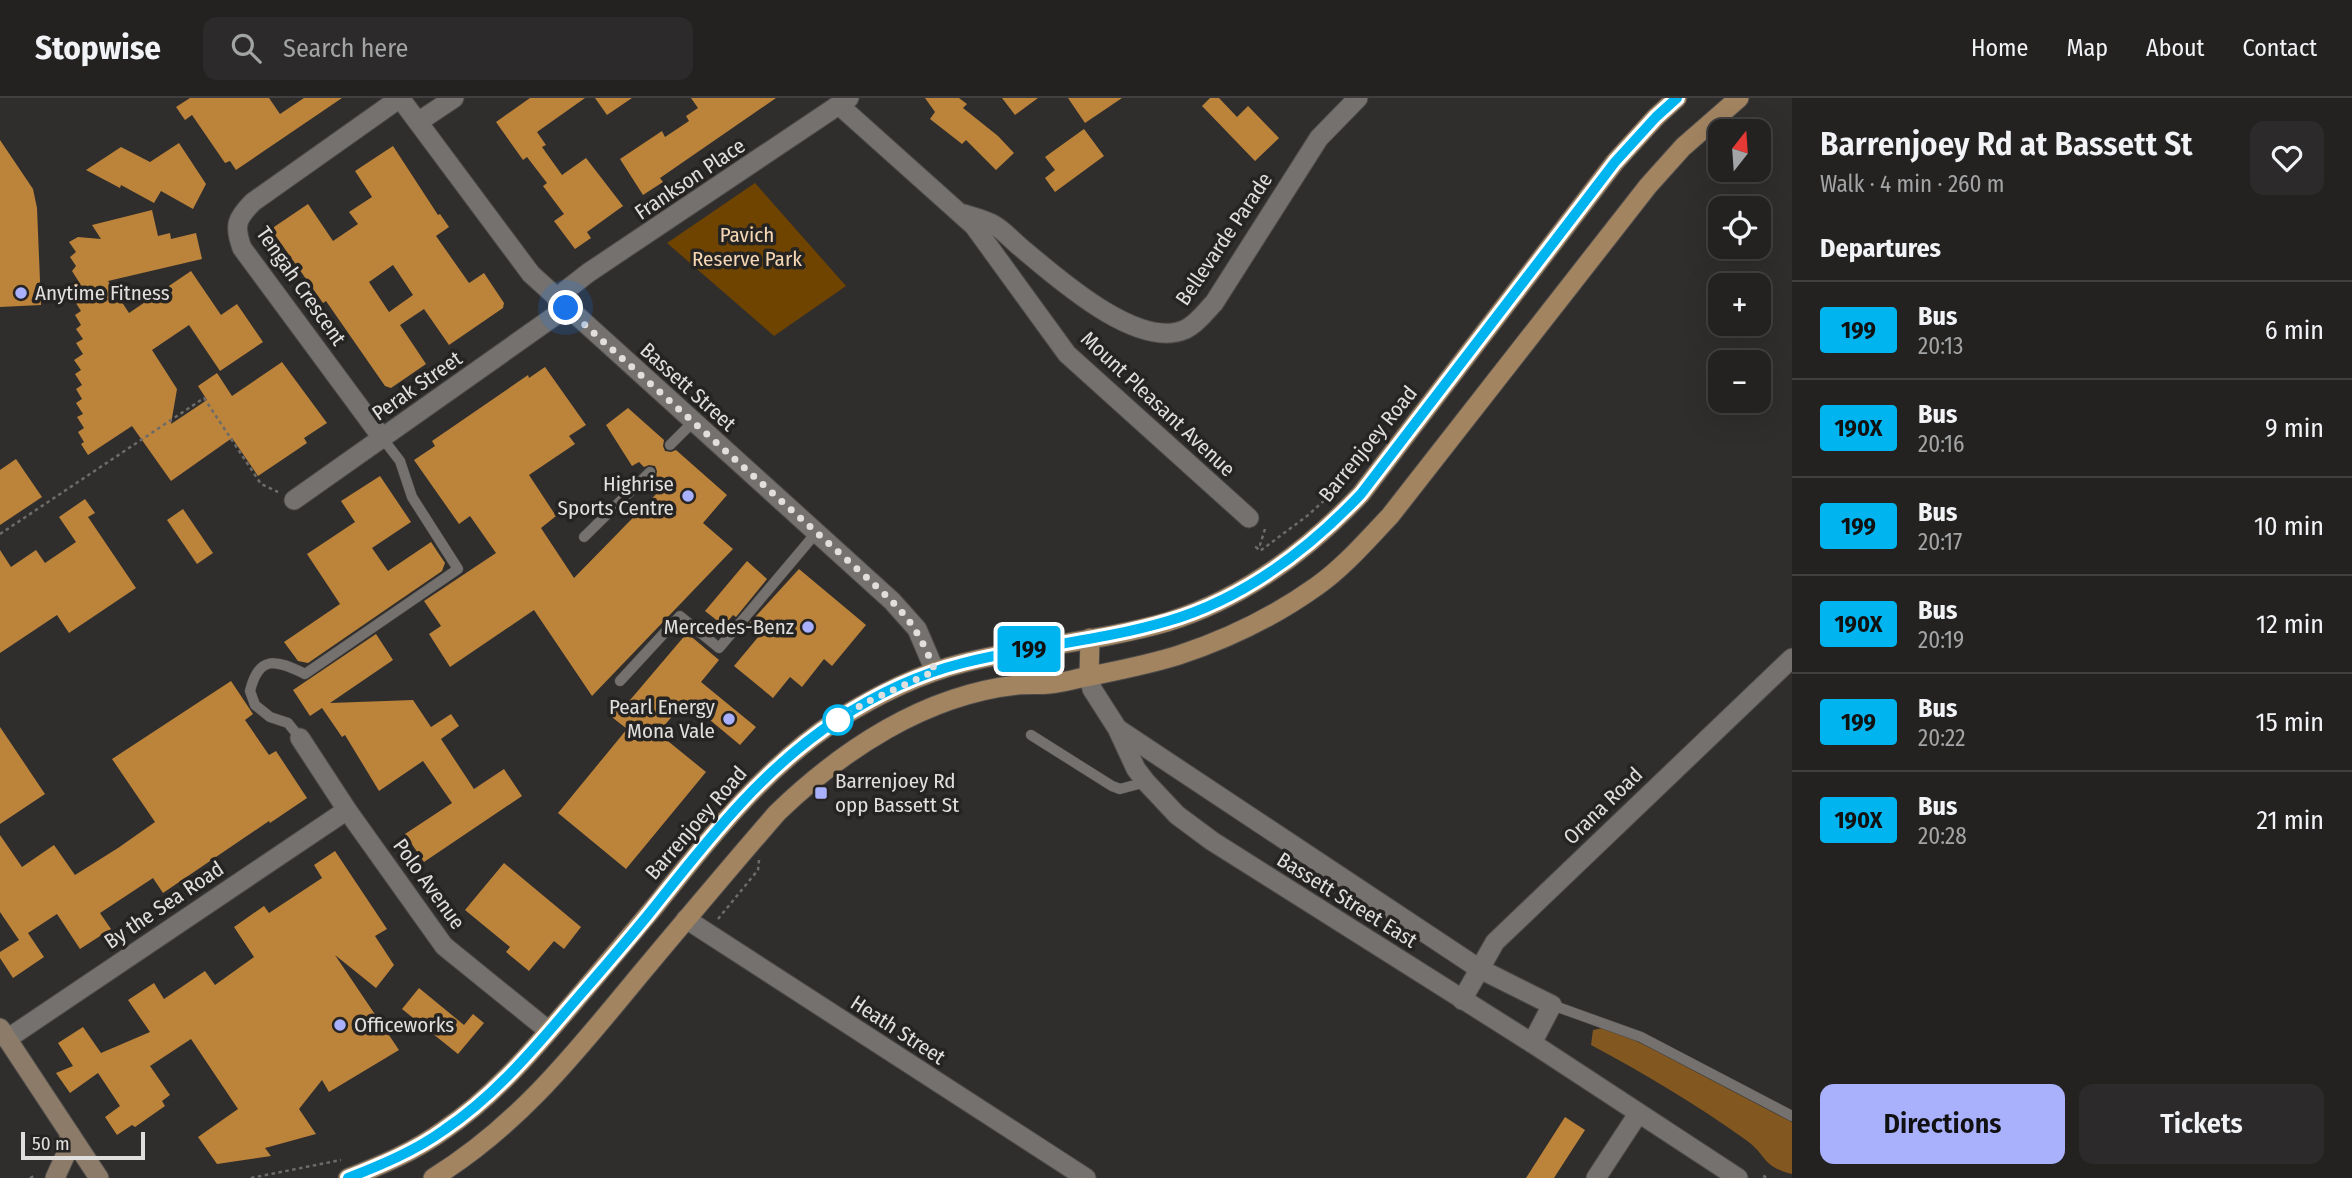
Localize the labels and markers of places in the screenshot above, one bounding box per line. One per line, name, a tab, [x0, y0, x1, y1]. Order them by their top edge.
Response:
place label: Anytime Fitness	[35, 280, 170, 306]
marker: Anytime Fitness	[13, 285, 29, 301]
place label: Highrise Sports Centre	[558, 471, 674, 521]
marker: Highrise Sports Centre	[680, 488, 696, 504]
place label: Mercedes-Benz	[664, 614, 794, 640]
marker: Mercedes-Benz	[800, 619, 816, 635]
place label: Pearl Energy Mona Vale	[609, 694, 716, 744]
unlabelled marker	[823, 705, 853, 735]
marker: Pearl Energy Mona Vale	[721, 711, 737, 727]
place label: Barrenjoey Rd opp Bassett St	[835, 768, 959, 818]
marker: Barrenjoey Rd opp Bassett St	[813, 785, 829, 801]
place label: Officeworks	[354, 1012, 454, 1038]
marker: Officeworks	[332, 1017, 348, 1033]

